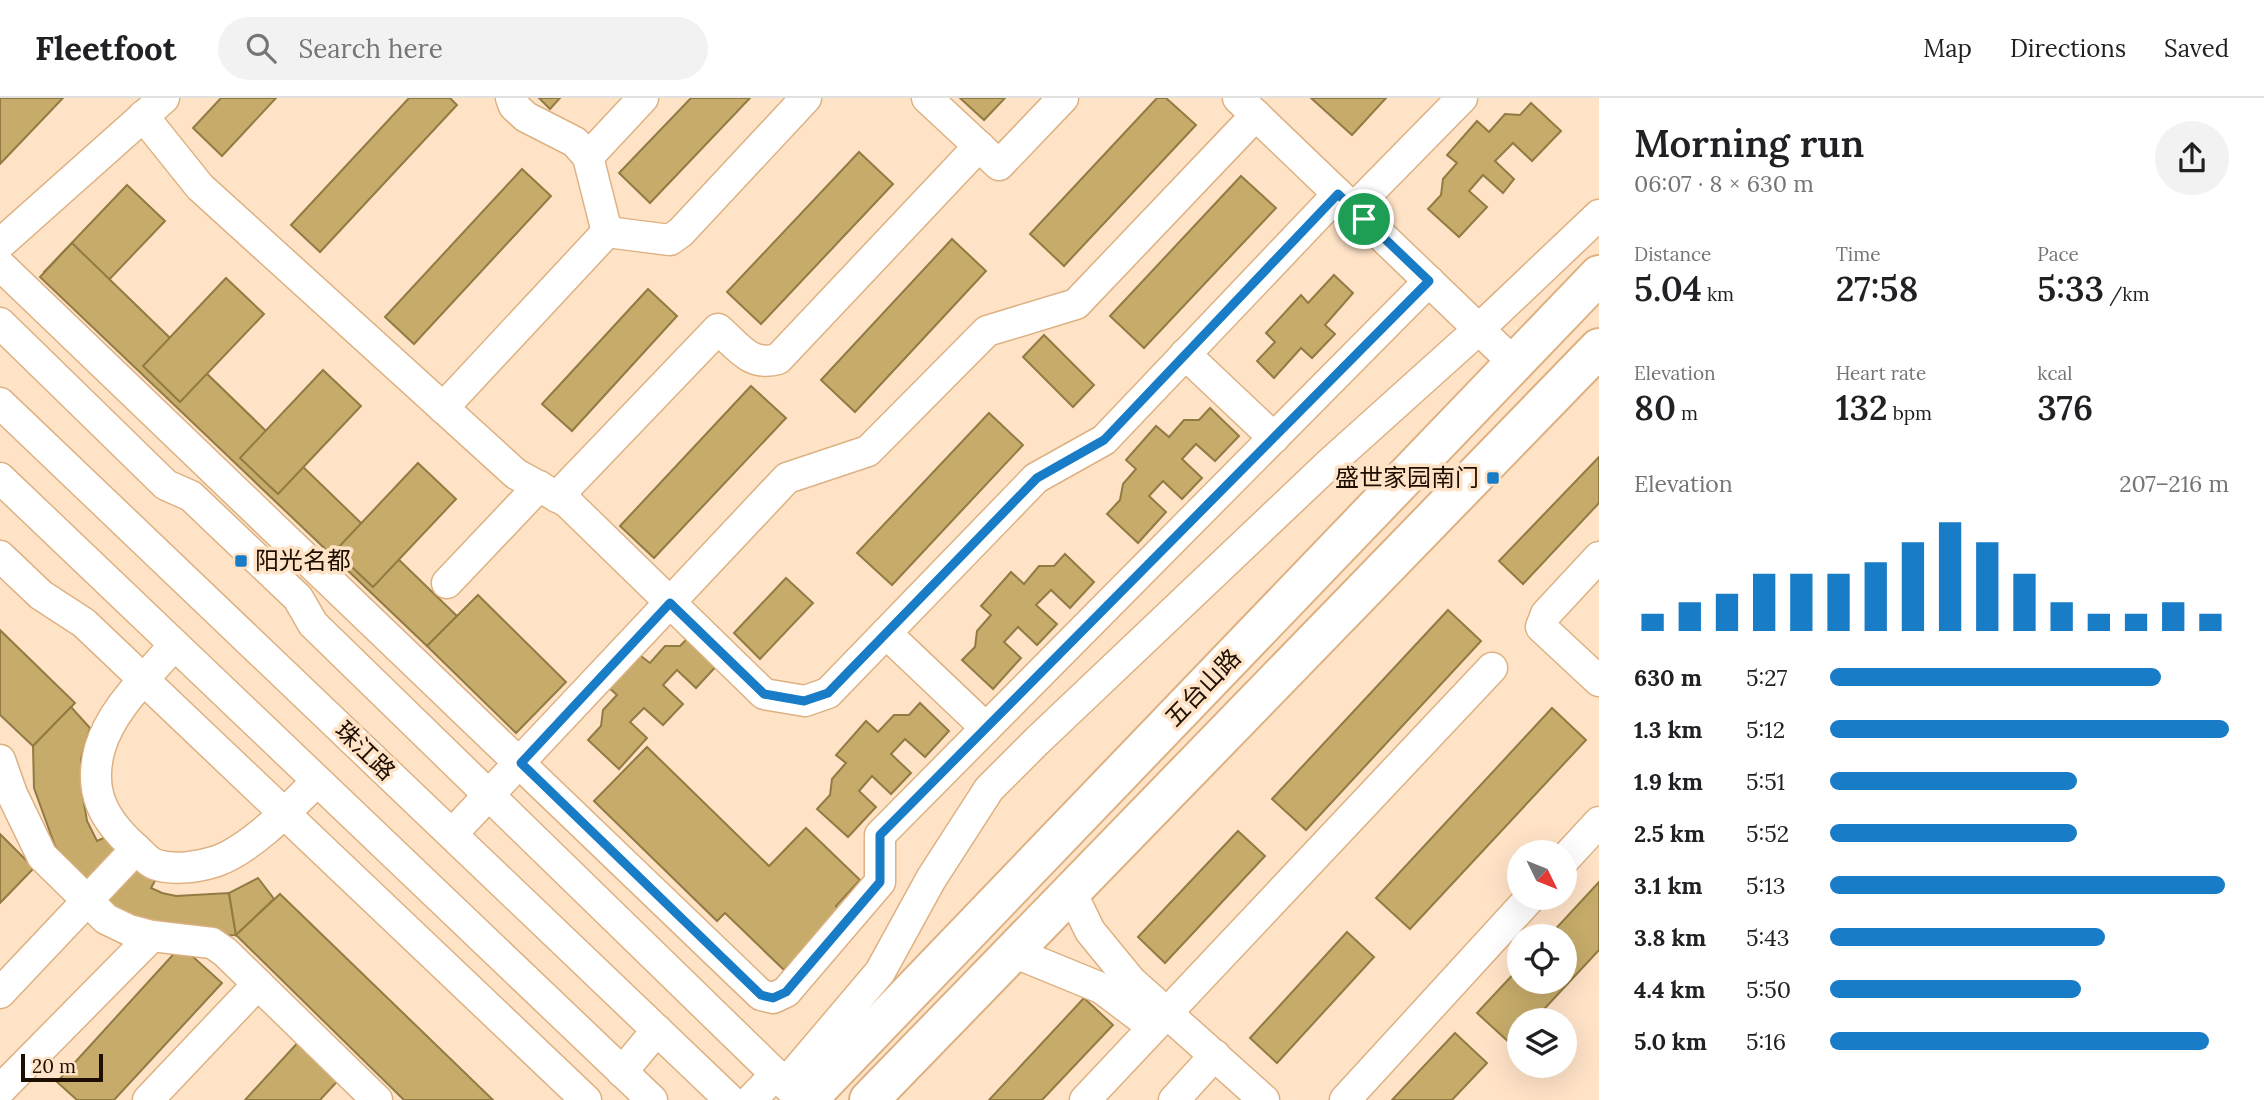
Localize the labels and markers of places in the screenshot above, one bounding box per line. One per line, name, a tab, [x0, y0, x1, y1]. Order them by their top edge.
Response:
pin	[1334, 189, 1394, 249]
place label: 盛世家园南门	[1335, 462, 1479, 493]
marker: 盛世家园南门	[1485, 470, 1501, 486]
place label: 阳光名都	[255, 545, 351, 576]
marker: 阳光名都	[233, 553, 249, 569]

